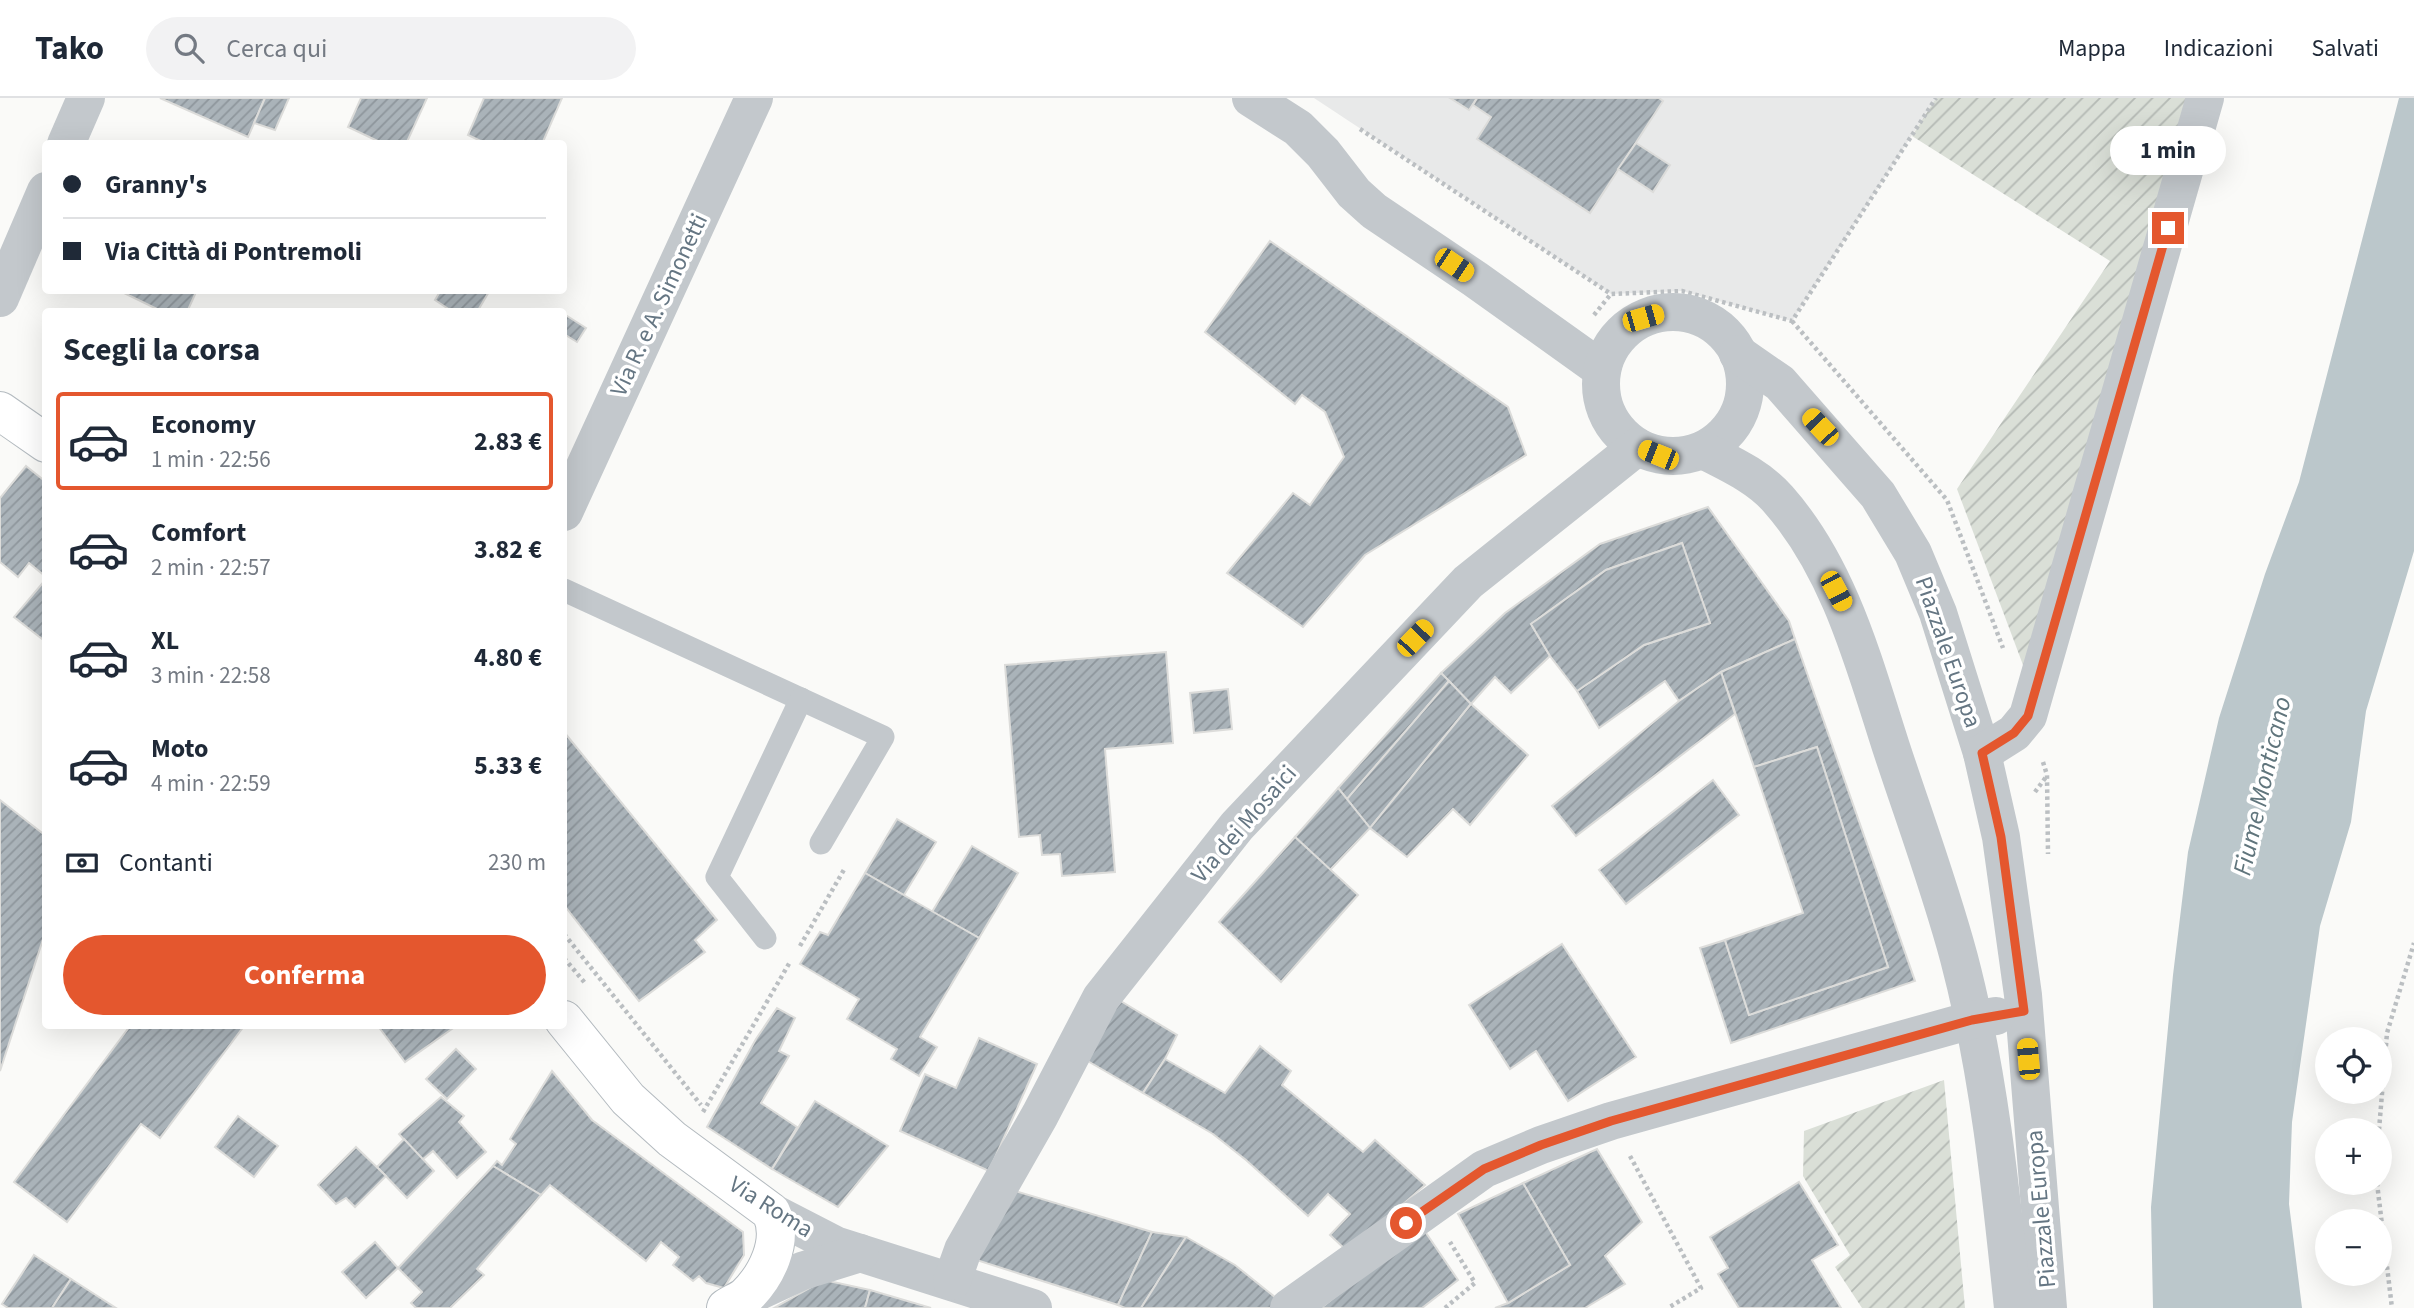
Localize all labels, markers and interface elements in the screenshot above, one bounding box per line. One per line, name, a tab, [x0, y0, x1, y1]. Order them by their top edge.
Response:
search box	[146, 17, 636, 80]
text: Tako	[35, 25, 104, 72]
icon: search	[170, 29, 208, 67]
text: Cerca qui	[226, 30, 328, 67]
text: Mappa	[2058, 31, 2126, 66]
text: Indicazioni	[2164, 31, 2273, 66]
text: Salvati	[2311, 31, 2379, 66]
callout: 1 min	[2110, 127, 2226, 176]
text: 1 min	[2140, 134, 2196, 167]
text: Granny's	[105, 166, 207, 203]
street label: Via R. e A. Simonetti	[601, 208, 717, 402]
route end	[2152, 212, 2184, 244]
text: Via Città di Pontremoli	[105, 233, 362, 270]
car	[1431, 245, 1478, 285]
car	[1620, 302, 1667, 334]
text: Scegli la corsa	[63, 327, 260, 373]
car	[1798, 404, 1843, 450]
text: Economy	[151, 406, 256, 443]
icon: car	[67, 410, 130, 473]
text: 2.83 €	[474, 423, 542, 460]
car	[1635, 437, 1682, 473]
text: 1 min · 22:56	[151, 443, 271, 476]
text: Comfort	[151, 514, 246, 551]
icon: car	[67, 518, 130, 581]
text: 3.82 €	[474, 531, 542, 568]
text: 2 min · 22:57	[151, 551, 271, 584]
car	[1817, 568, 1856, 614]
street label: Piazzale Europa	[1906, 571, 1990, 733]
car	[1393, 616, 1438, 660]
text: XL	[151, 622, 179, 659]
icon: car	[67, 626, 130, 689]
text: 4.80 €	[474, 639, 542, 676]
text: 3 min · 22:58	[151, 659, 271, 692]
water label: Fiume Monticano	[2223, 693, 2301, 879]
text: Moto	[151, 730, 208, 767]
icon: car	[67, 734, 130, 797]
text: 5.33 €	[474, 747, 542, 784]
street label: Via dei Mosaici	[1183, 757, 1305, 891]
text: 4 min · 22:59	[151, 767, 271, 800]
icon: cash	[63, 844, 101, 882]
text: Contanti	[119, 844, 213, 881]
text: 230 m	[488, 846, 546, 879]
button: Conferma	[63, 935, 546, 1015]
map controls	[2315, 1027, 2392, 1286]
button: locate	[2315, 1027, 2392, 1104]
car	[2016, 1037, 2041, 1081]
button: +	[2315, 1118, 2392, 1195]
street label: Piazzale Europa	[2017, 1129, 2065, 1289]
street label: Via Roma	[722, 1167, 820, 1247]
route start	[1390, 1207, 1422, 1239]
button: −	[2315, 1209, 2392, 1286]

